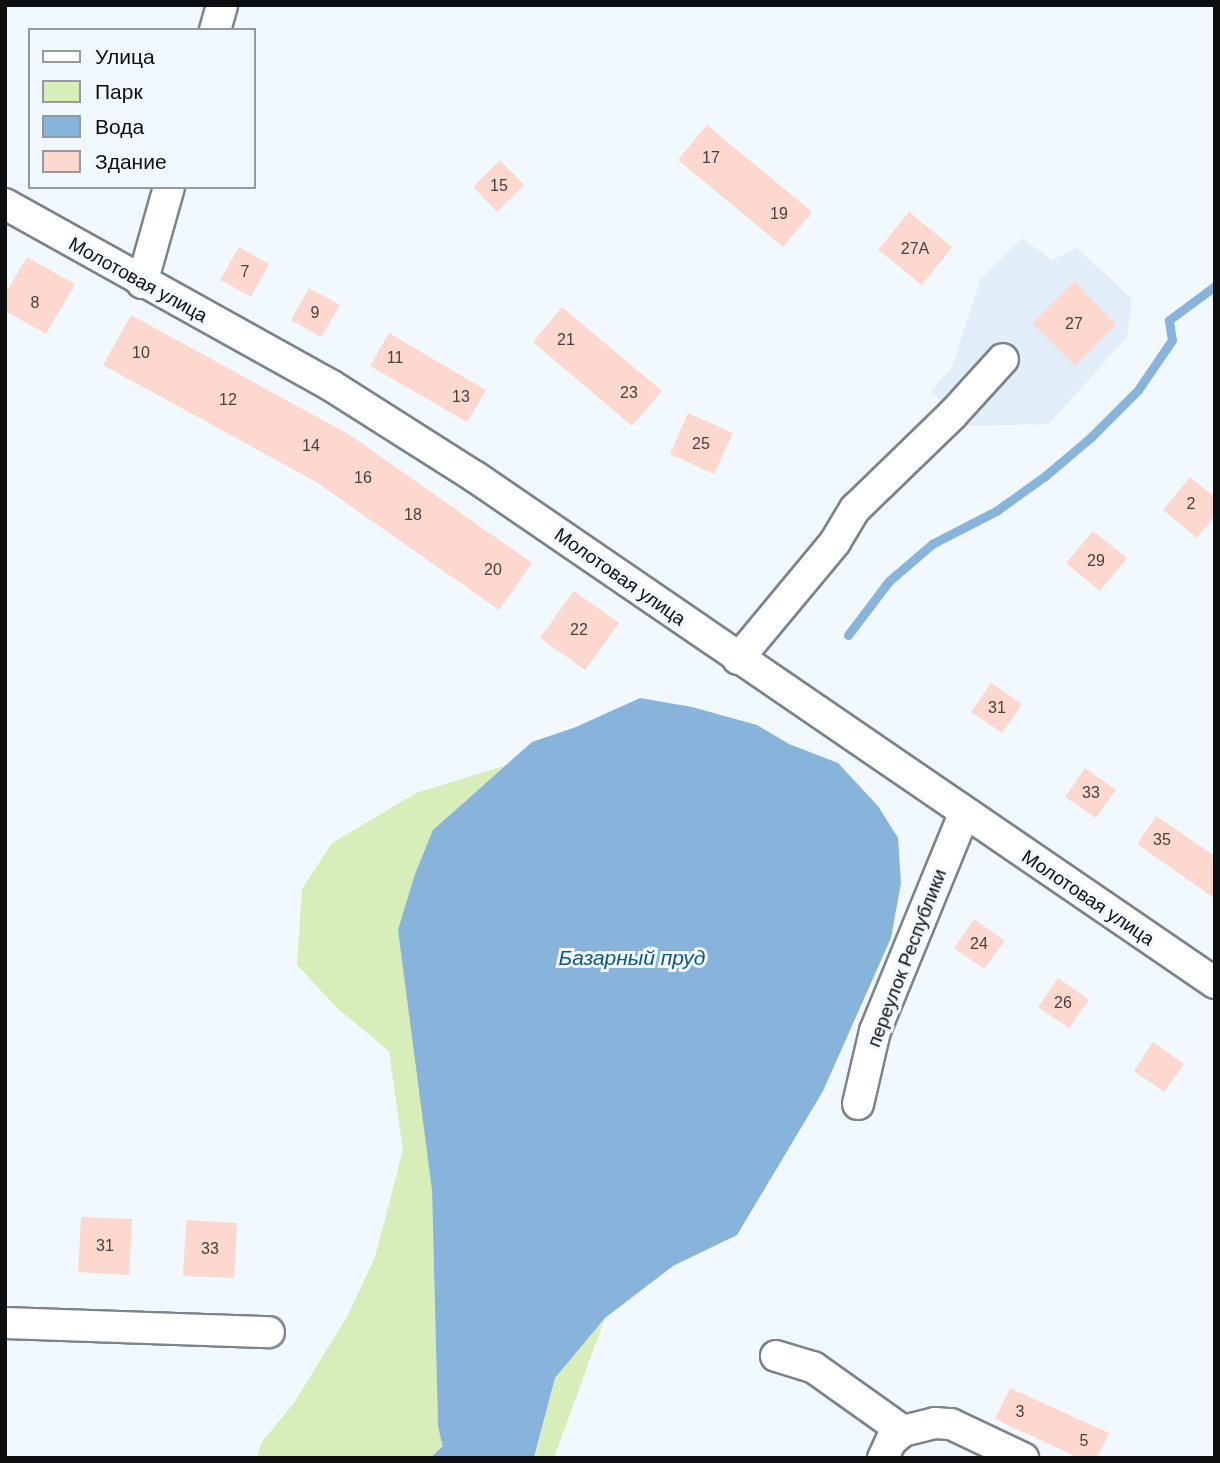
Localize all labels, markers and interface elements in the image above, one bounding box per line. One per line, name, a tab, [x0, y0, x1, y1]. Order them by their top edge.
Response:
legend	[28, 28, 256, 189]
text: Улица	[95, 45, 155, 68]
text: Парк	[95, 80, 143, 103]
text: Вода	[95, 115, 144, 138]
house number: 17	[702, 148, 720, 168]
text: Здание	[95, 150, 167, 173]
house number: 15	[490, 176, 508, 196]
house number: 19	[770, 204, 788, 224]
street label: Молотовая улица	[65, 232, 211, 328]
house number: 27А	[901, 239, 929, 259]
house number: 7	[241, 262, 249, 282]
house number: 8	[31, 293, 39, 313]
house number: 9	[311, 303, 319, 323]
house number: 27	[1065, 314, 1083, 334]
house number: 21	[557, 330, 575, 350]
house number: 10	[132, 343, 150, 363]
house number: 11	[387, 348, 403, 368]
house number: 23	[620, 383, 638, 403]
house number: 13	[452, 387, 470, 407]
house number: 12	[219, 390, 237, 410]
house number: 25	[692, 434, 710, 454]
house number: 14	[302, 436, 320, 456]
house number: 16	[354, 468, 372, 488]
house number: 2	[1187, 494, 1195, 514]
house number: 18	[404, 505, 422, 525]
street label: Молотовая улица	[550, 523, 690, 631]
house number: 29	[1087, 551, 1105, 571]
house number: 20	[484, 560, 502, 580]
house number: 22	[570, 620, 588, 640]
house number: 31	[988, 698, 1006, 718]
house number: 33	[1082, 783, 1100, 803]
house number: 35	[1153, 830, 1171, 850]
street label: Молотовая улица	[1017, 845, 1159, 951]
street label: переулок Республики	[863, 866, 951, 1050]
house number: 24	[970, 934, 988, 954]
water label: Базарный пруд	[559, 945, 705, 971]
house number: 26	[1054, 993, 1072, 1013]
house number: 31	[96, 1236, 114, 1256]
house number: 33	[201, 1239, 219, 1259]
house number: 3	[1016, 1402, 1024, 1422]
house number: 5	[1080, 1431, 1088, 1451]

